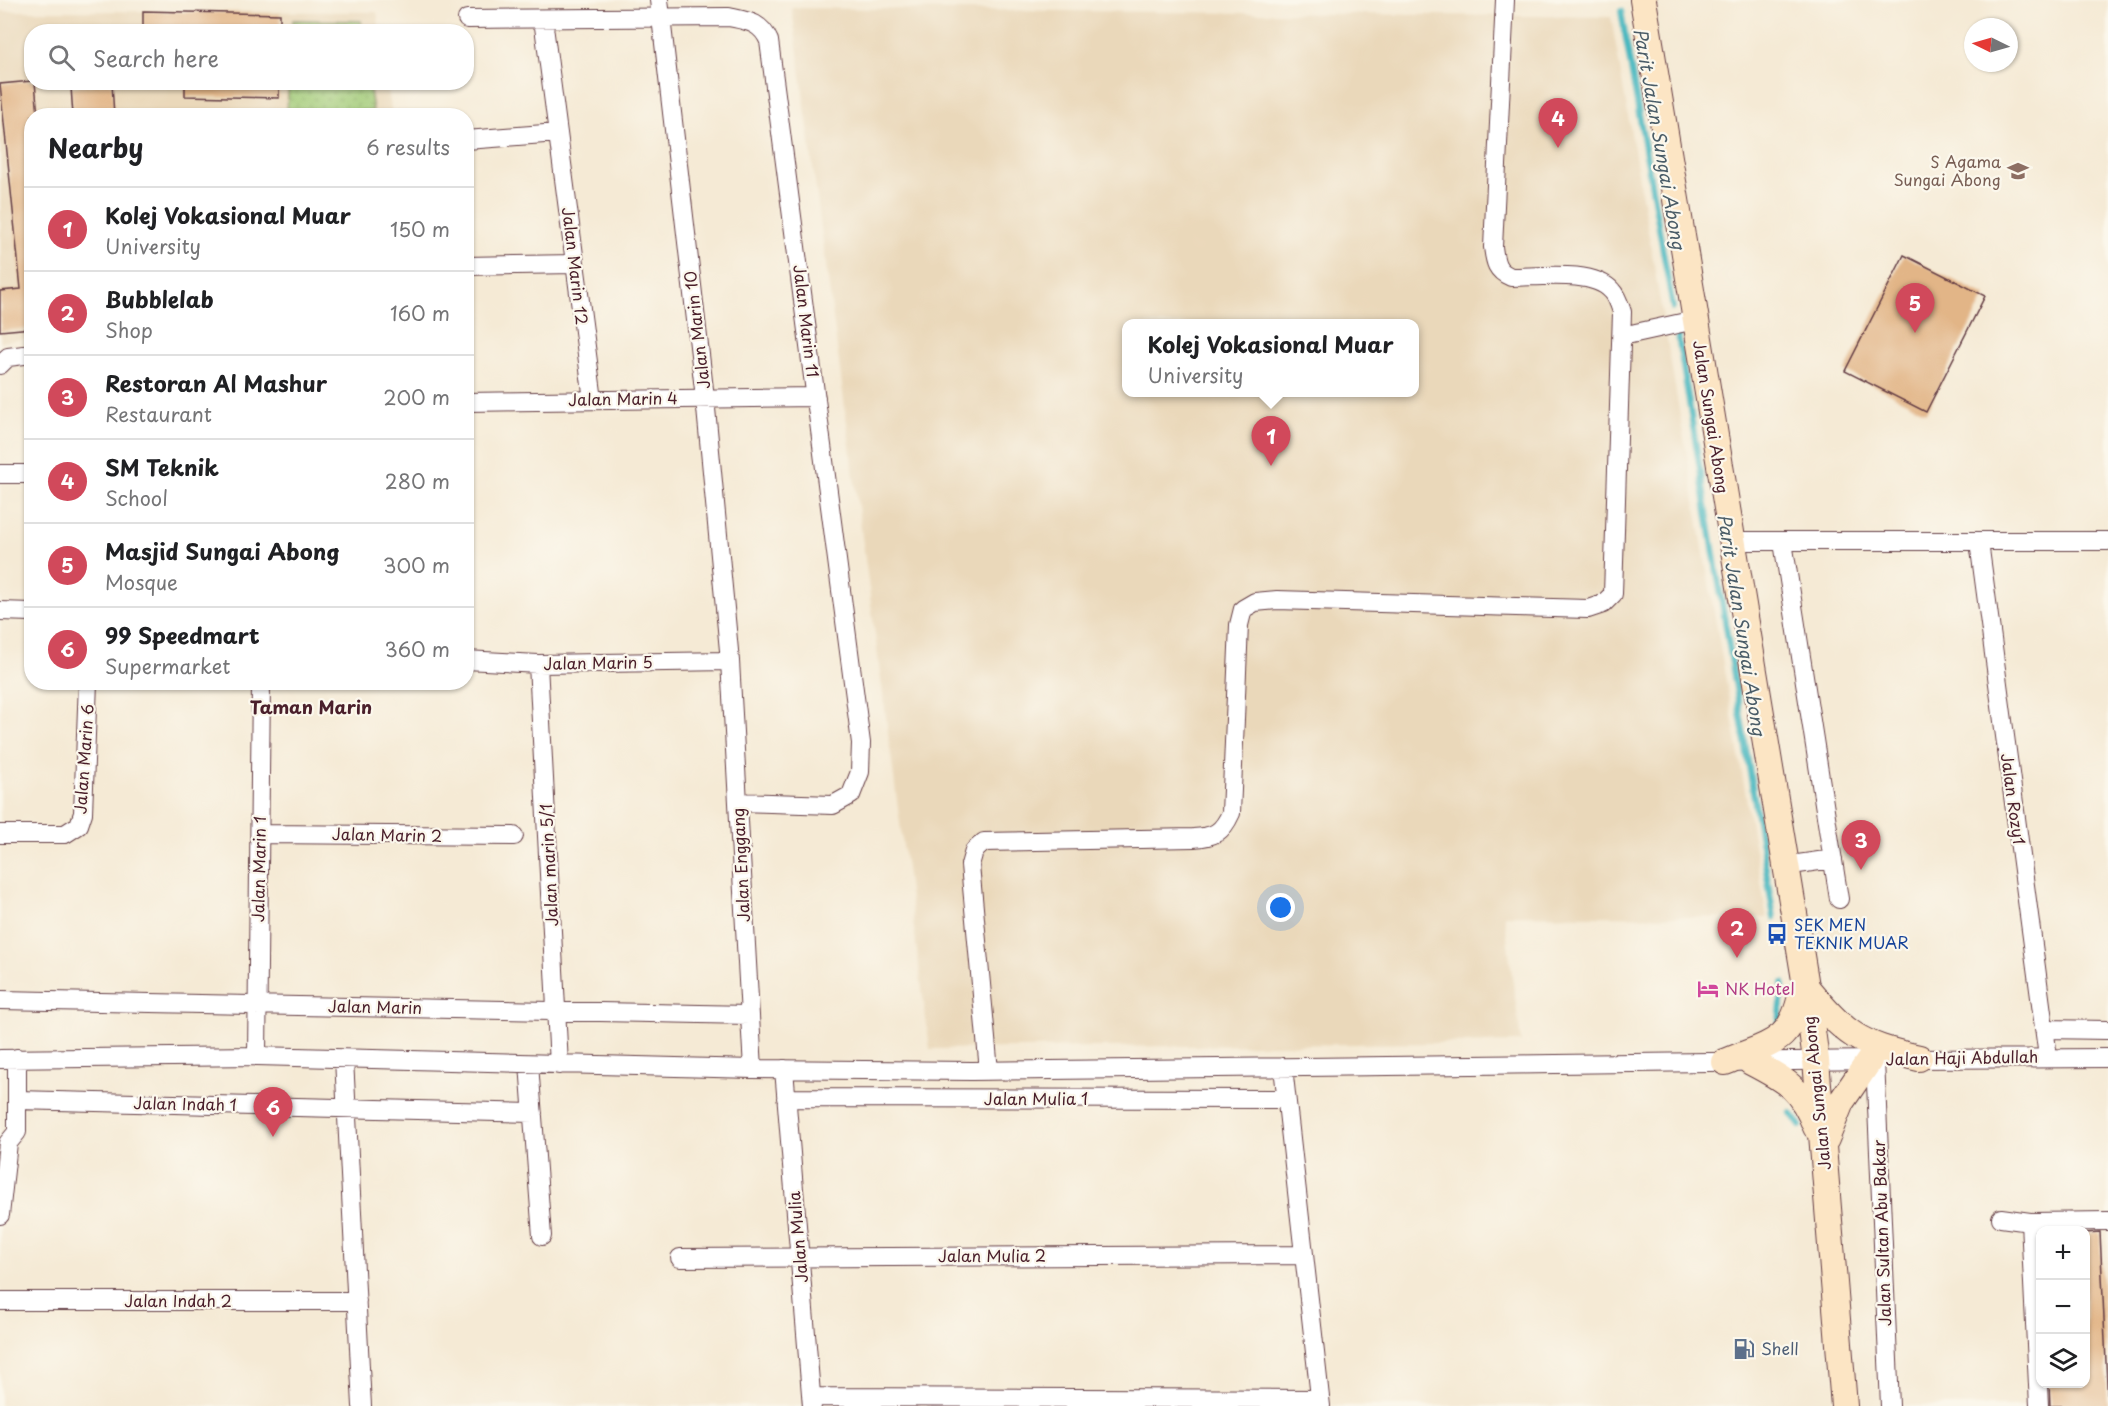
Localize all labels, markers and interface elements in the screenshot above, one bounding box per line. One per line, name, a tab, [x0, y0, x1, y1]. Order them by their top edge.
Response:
north arrow	[1964, 18, 2018, 72]
search box	[24, 24, 474, 90]
water label: Parit Jalan Sungai Abong	[1628, 26, 1693, 252]
icon: search	[45, 41, 78, 74]
text: Search here	[93, 41, 219, 74]
pin: 4	[1538, 98, 1578, 148]
text: Nearby	[48, 128, 143, 167]
text: 6 results	[366, 132, 450, 162]
place label: S Agama Sungai Abong	[1893, 149, 2001, 191]
school or university icon: S Agama Sungai Abong	[2006, 159, 2030, 183]
text: Kolej Vokasional Muar	[105, 198, 351, 231]
street label: Jalan Marin 12	[557, 206, 595, 326]
text: 1	[63, 214, 72, 244]
text: 150 m	[390, 214, 450, 244]
text: University	[105, 231, 201, 261]
street label: Jalan Marin 11	[788, 263, 826, 379]
street label: Jalan Marin 10	[677, 270, 715, 391]
text: Bubblelab	[105, 282, 214, 315]
pin: 5	[1896, 284, 1934, 333]
text: 2	[60, 298, 75, 328]
text: 160 m	[390, 298, 450, 328]
text: Shop	[105, 315, 153, 345]
popup	[1122, 319, 1419, 397]
text: Kolej Vokasional Muar	[1148, 327, 1393, 360]
street label: Jalan Sungai Abong	[1688, 338, 1736, 495]
text: University	[1148, 360, 1244, 390]
text: Restoran Al Mashur	[105, 366, 327, 399]
text: 3	[61, 382, 74, 412]
text: 200 m	[383, 382, 450, 412]
street label: Jalan Marin 4	[568, 385, 678, 411]
text: Restaurant	[105, 399, 212, 429]
pin: 1	[1252, 416, 1290, 466]
text: SM Teknik	[105, 450, 219, 483]
text: 4	[61, 466, 74, 496]
text: 280 m	[385, 466, 450, 496]
text: School	[105, 483, 168, 513]
water label: Parit Jalan Sungai Abong	[1712, 512, 1773, 738]
text: Masjid Sungai Abong	[105, 534, 340, 567]
text: 5	[61, 550, 74, 580]
text: 300 m	[383, 550, 450, 580]
text: Mosque	[105, 567, 178, 597]
text: 99 Speedmart	[105, 618, 260, 651]
text: 6	[60, 634, 75, 664]
text: 360 m	[384, 634, 450, 664]
street label: Jalan Marin 5	[543, 649, 653, 675]
text: Supermarket	[105, 651, 231, 681]
district label: Taman Marin	[250, 693, 372, 720]
street label: Jalan Marin 6	[67, 703, 99, 815]
street label: Jalan Rozy1	[1996, 752, 2032, 846]
street label: Jalan marin 5/1	[533, 803, 563, 927]
street label: Jalan Enggang	[725, 807, 755, 923]
street label: Jalan Marin 1	[245, 816, 271, 922]
pin: 3	[1842, 820, 1880, 870]
street label: Jalan Marin 2	[332, 821, 442, 847]
your location	[1266, 893, 1295, 922]
pin: 2	[1718, 908, 1756, 958]
place label: SEK MEN TEKNIK MUAR	[1794, 912, 1909, 954]
bus stop icon: SEK MEN TEKNIK MUAR	[1765, 922, 1789, 946]
place label: NK Hotel	[1725, 976, 1794, 1000]
hotel icon: NK Hotel	[1696, 977, 1720, 1001]
street label: Jalan Marin	[328, 993, 422, 1019]
street label: Jalan Sungai Abong	[1796, 1015, 1836, 1171]
street label: Jalan Haji Abdullah	[1886, 1044, 2038, 1070]
street label: Jalan Mulia 1	[984, 1086, 1088, 1110]
pin: 6	[254, 1088, 292, 1137]
street label: Jalan Indah 1	[133, 1090, 237, 1116]
street label: Jalan Sultan Abu Bakar	[1866, 1139, 1896, 1327]
street label: Jalan Mulia	[781, 1190, 813, 1284]
map controls	[2036, 1226, 2090, 1388]
button: +	[2036, 1226, 2090, 1280]
street label: Jalan Mulia 2	[938, 1243, 1046, 1267]
button: −	[2036, 1280, 2090, 1334]
street label: Jalan Indah 2	[124, 1288, 232, 1312]
button: layers	[2036, 1334, 2090, 1388]
place label: Shell	[1761, 1336, 1799, 1360]
fuel station icon: Shell	[1732, 1337, 1756, 1361]

